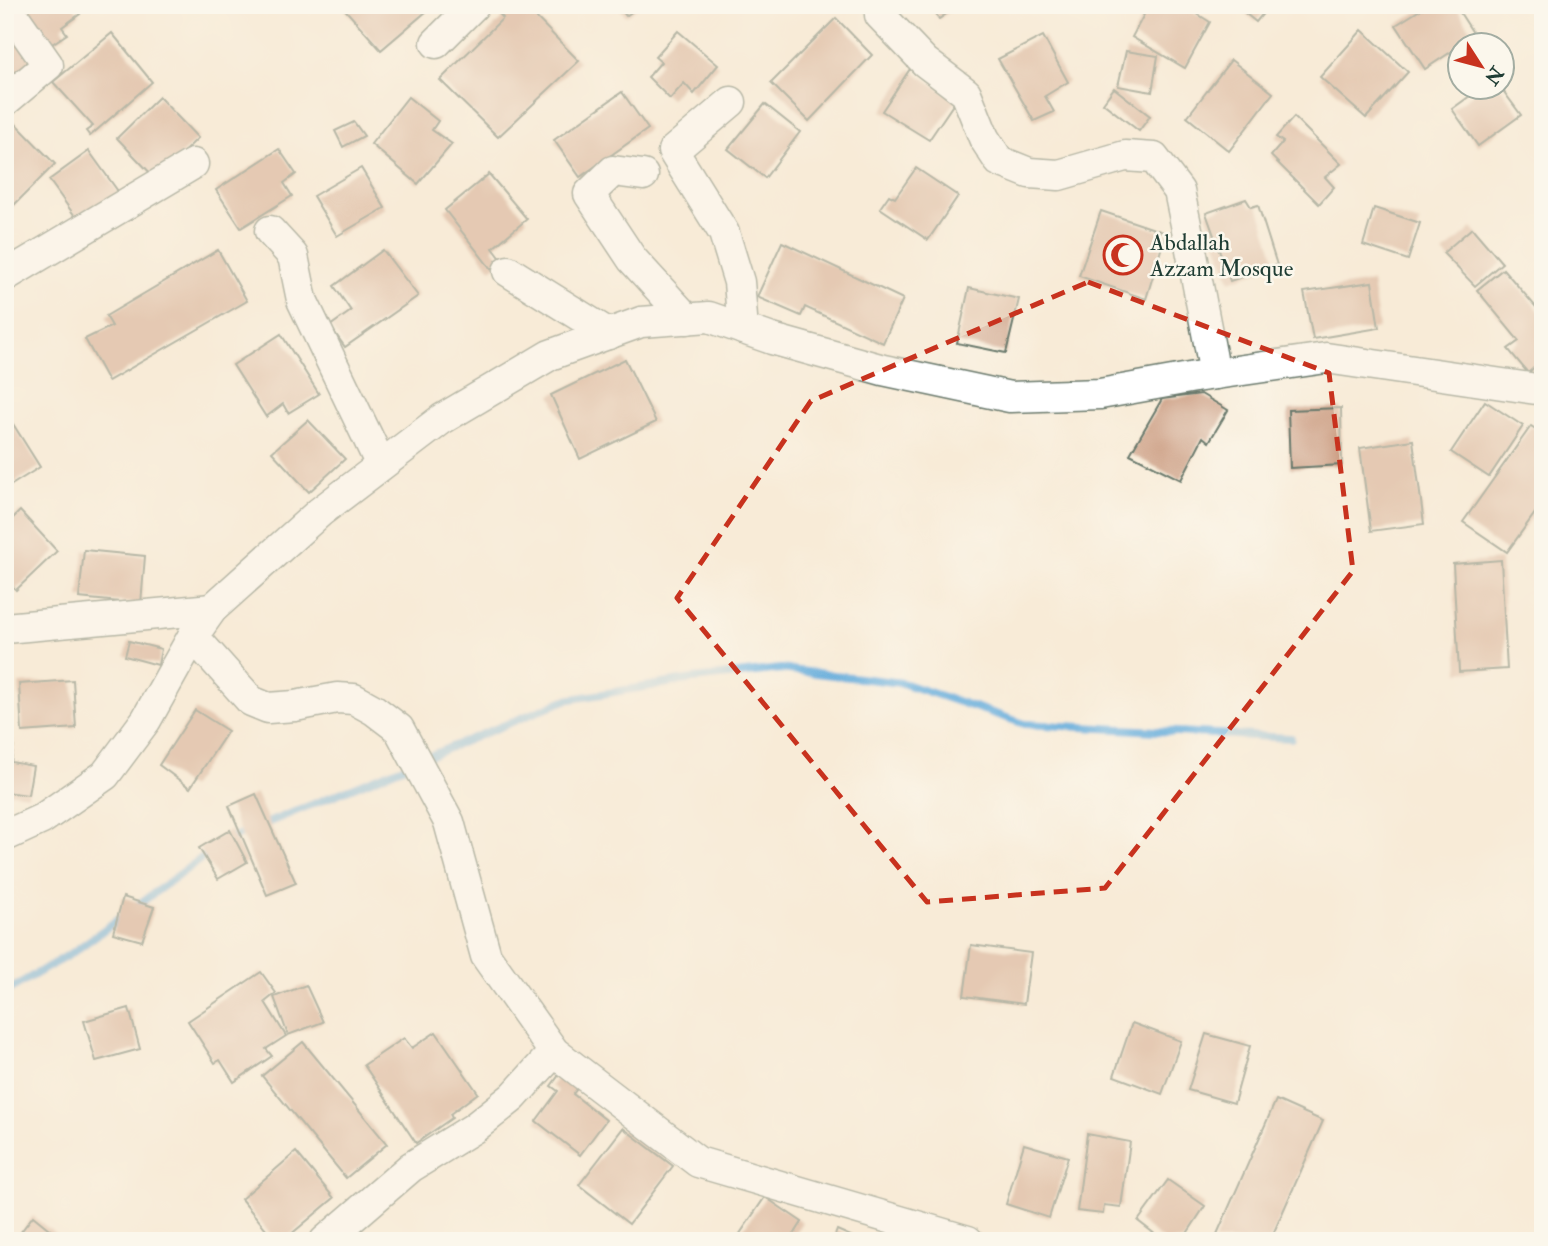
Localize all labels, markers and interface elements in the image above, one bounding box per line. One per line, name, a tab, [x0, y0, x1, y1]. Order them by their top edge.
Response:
north arrow	[1446, 32, 1516, 102]
text: N	[1479, 61, 1509, 90]
place label: Abdallah Azzam Mosque	[1149, 228, 1294, 283]
mosque icon: Abdallah Azzam Mosque	[1102, 234, 1144, 276]

